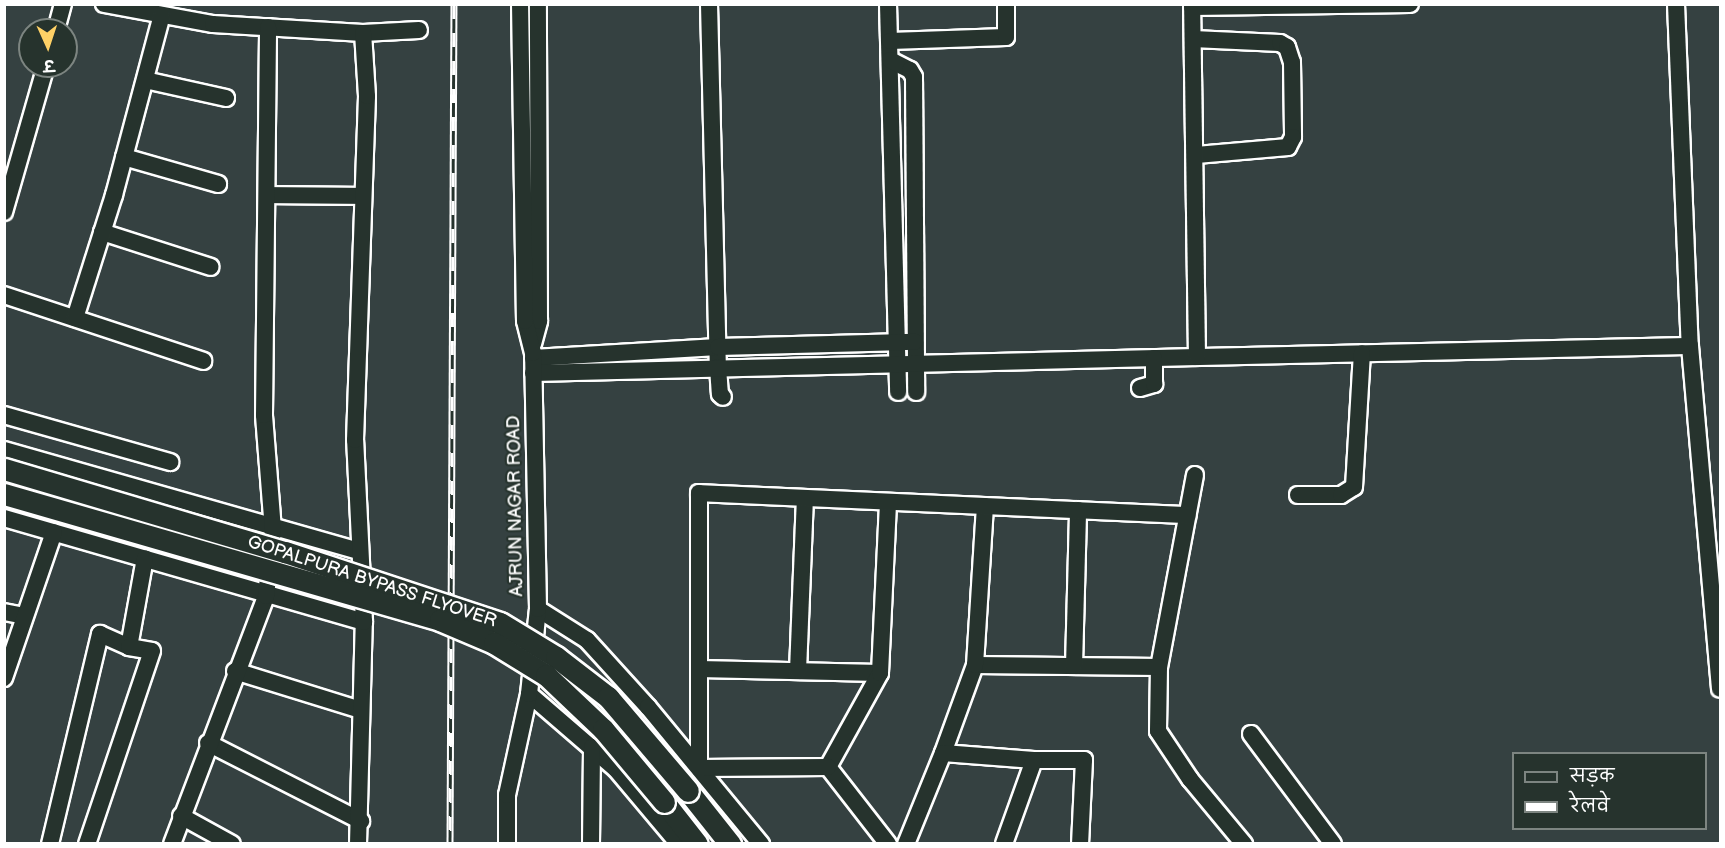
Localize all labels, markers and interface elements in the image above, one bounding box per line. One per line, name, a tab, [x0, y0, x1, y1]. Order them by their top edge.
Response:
north arrow	[18, 18, 78, 78]
text: उ	[43, 55, 55, 74]
street label: AJRUN NAGAR ROAD	[504, 415, 528, 597]
street label: GOPALPURA BYPASS FLYOVER	[245, 531, 499, 633]
legend	[1512, 752, 1707, 830]
text: सड़क	[1570, 766, 1614, 787]
text: रेलवे	[1570, 796, 1610, 817]

